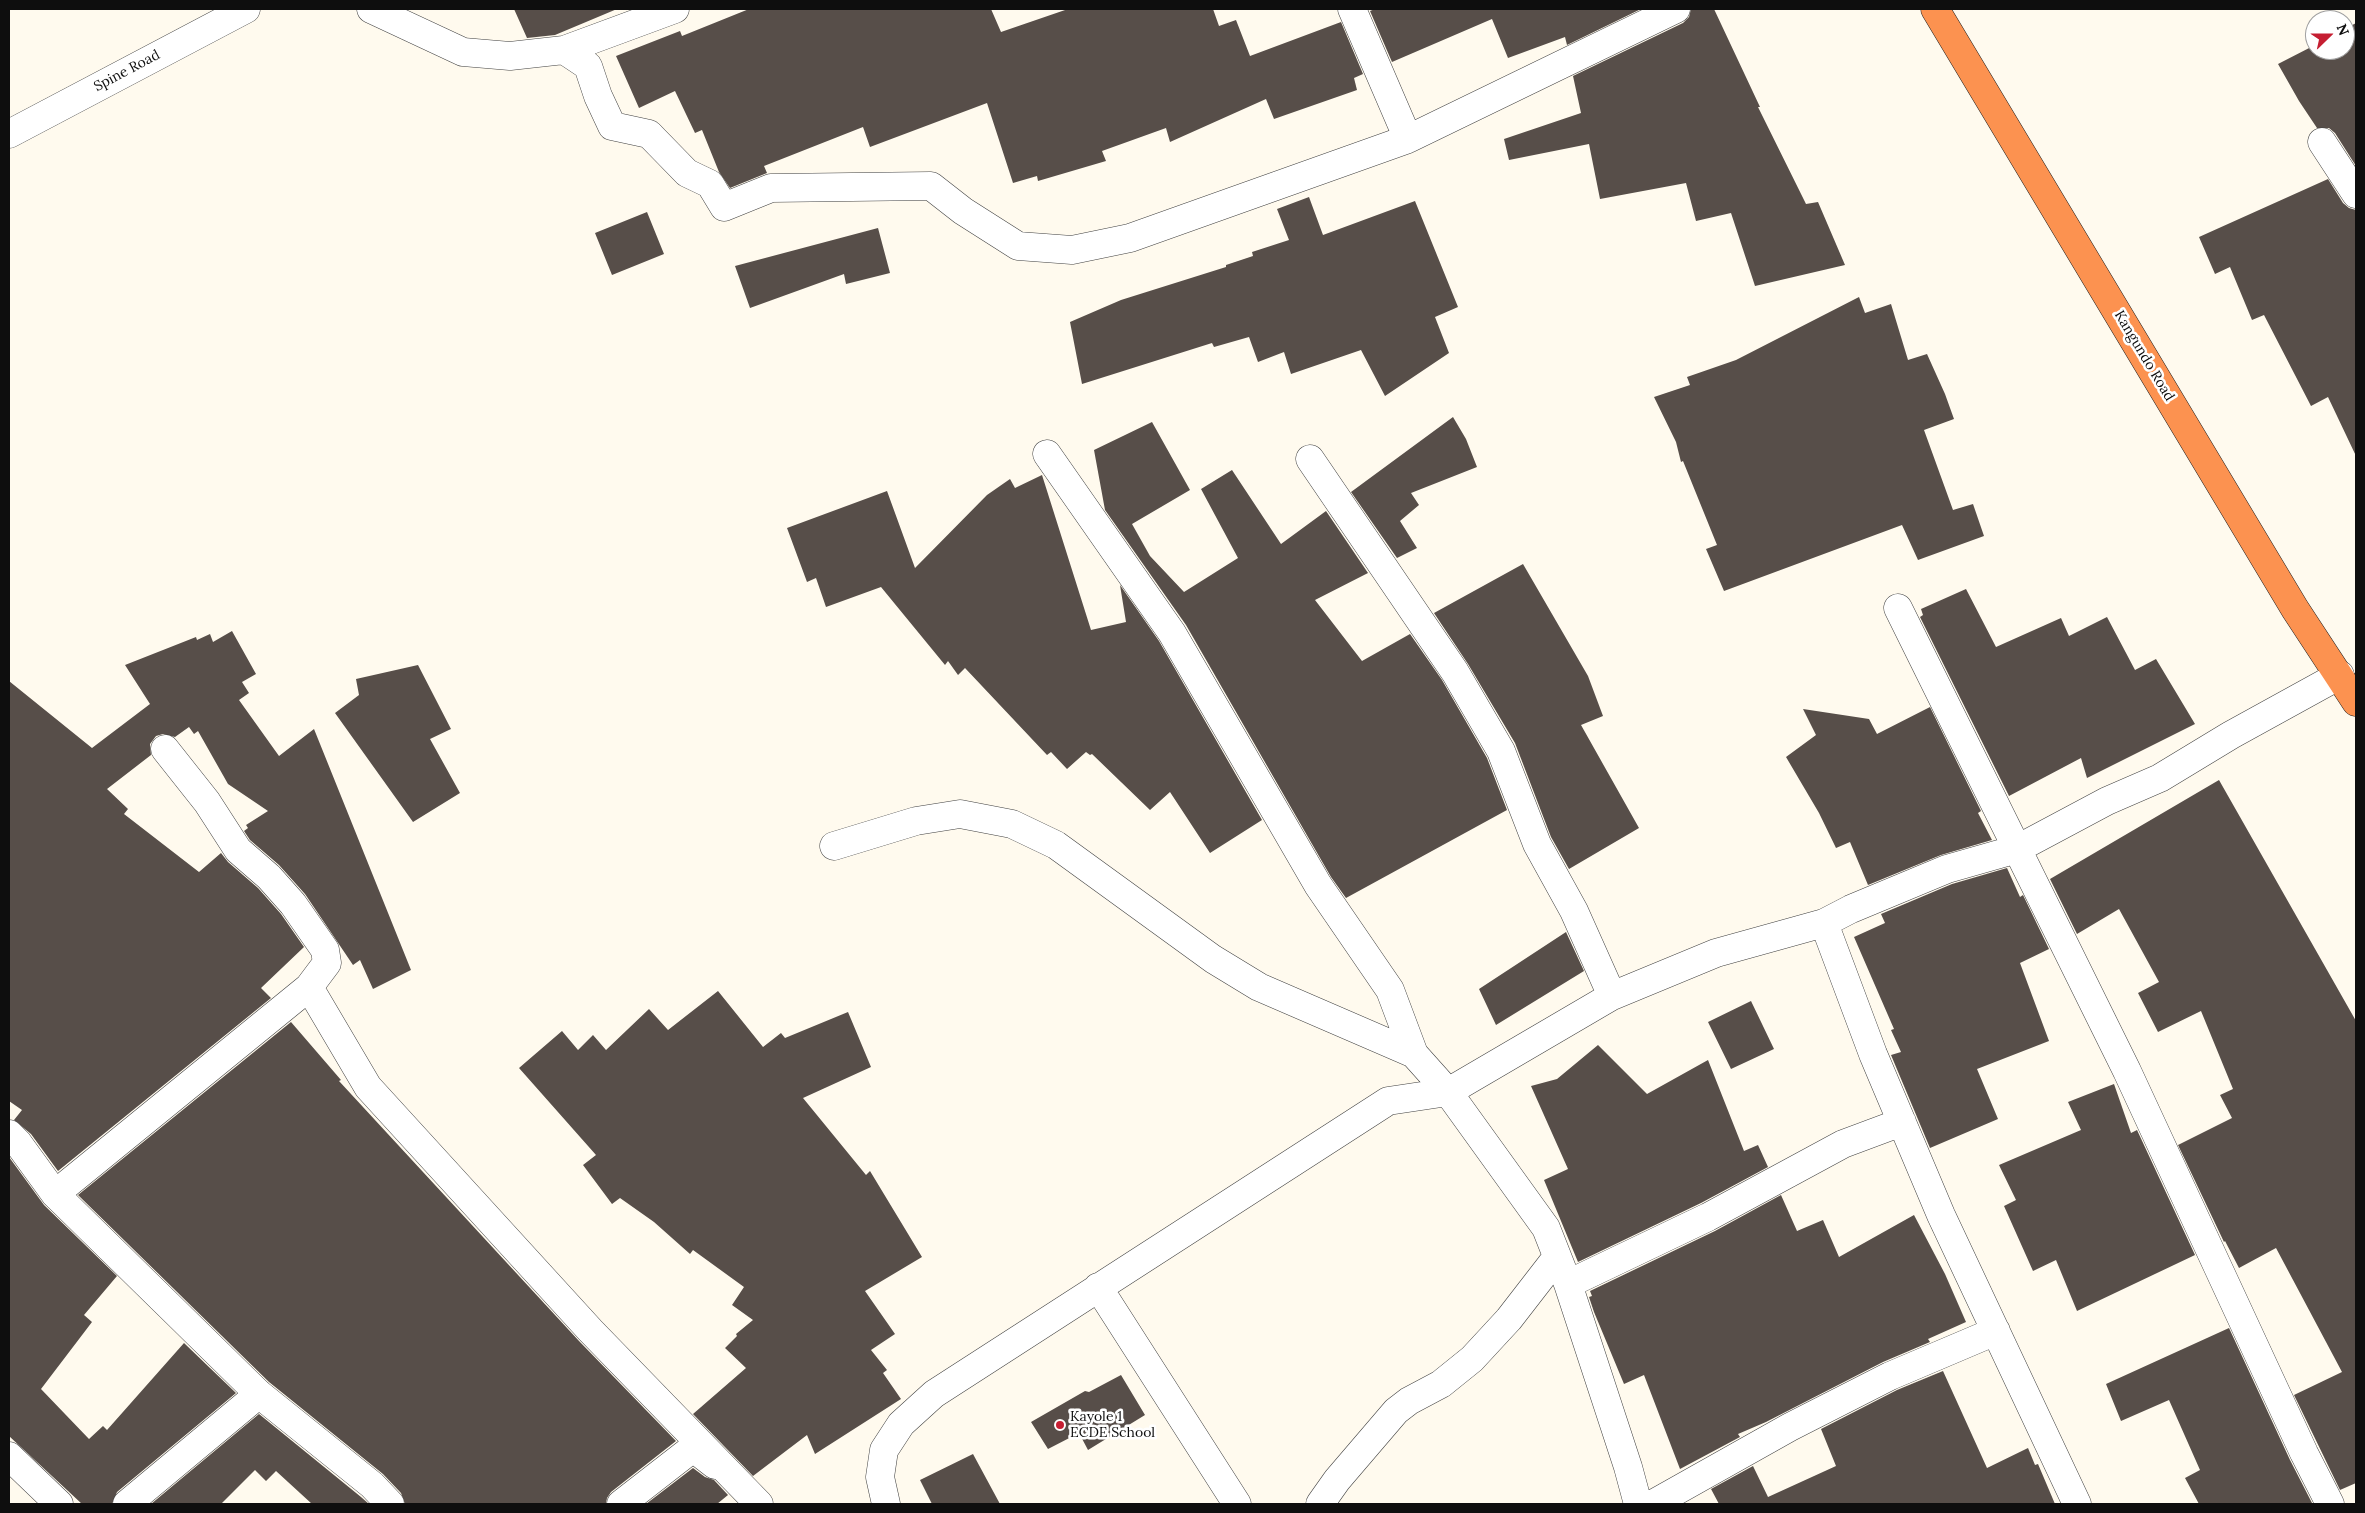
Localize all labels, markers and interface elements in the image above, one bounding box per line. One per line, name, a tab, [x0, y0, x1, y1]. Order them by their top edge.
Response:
north arrow	[2305, 10, 2355, 60]
text: N	[2333, 21, 2353, 38]
street label: Spine Road	[91, 47, 163, 95]
street label: Kangundo Road	[2110, 308, 2178, 404]
place label: Kayole 1 ECDE School	[1070, 1409, 1155, 1441]
marker: Kayole 1 ECDE School	[1054, 1419, 1066, 1431]

